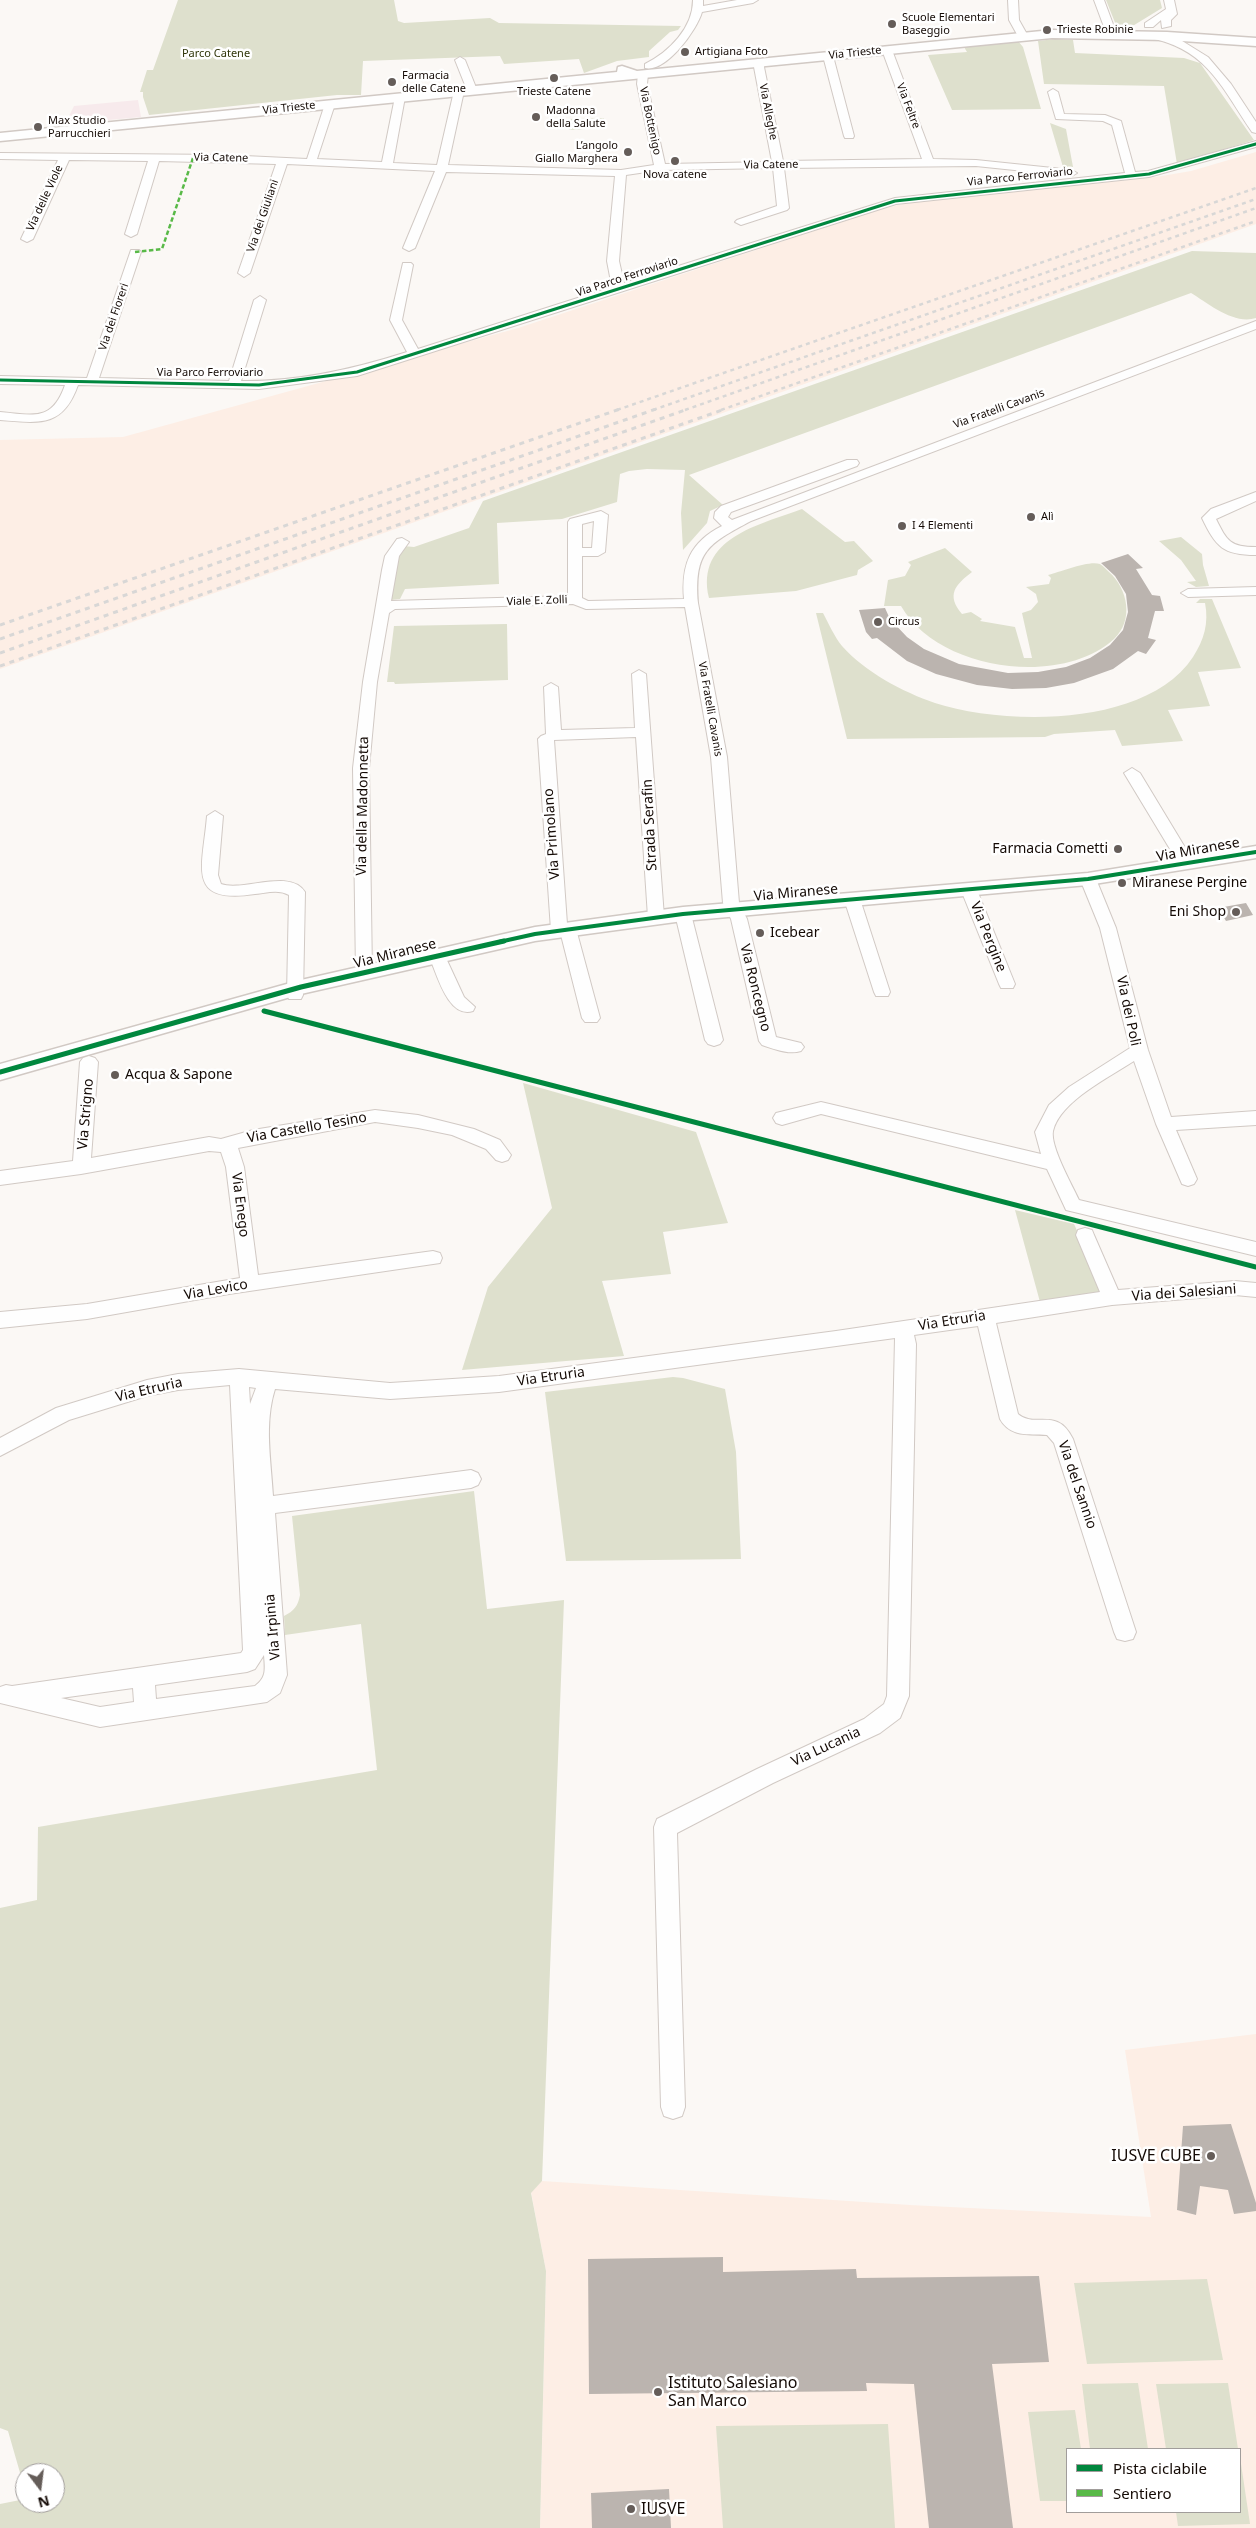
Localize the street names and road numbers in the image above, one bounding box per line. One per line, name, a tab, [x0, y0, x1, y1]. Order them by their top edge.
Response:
street label: Via Trieste	[828, 44, 882, 62]
street label: Via Feltre	[893, 81, 923, 131]
street label: Via Alleghe	[756, 83, 780, 141]
street label: Via Bottenigo	[636, 86, 664, 156]
street label: Via Trieste	[262, 99, 316, 117]
street label: Via Catene	[194, 151, 248, 165]
street label: Via Catene	[744, 158, 798, 172]
street label: Via delle Viole	[24, 163, 66, 233]
street label: Via Parco Ferroviario	[966, 165, 1074, 189]
street label: Via dei Giuliani	[244, 178, 282, 254]
street label: Via Parco Ferroviario	[574, 254, 680, 300]
street label: Via dei Fioreri	[96, 282, 132, 352]
street label: Via Parco Ferroviario	[157, 366, 263, 380]
street label: Via Fratelli Cavanis	[952, 386, 1046, 432]
street label: Viale E. Zolli	[506, 593, 568, 609]
street label: Via Fratelli Cavanis	[695, 661, 725, 757]
street label: Via della Madonnetta	[353, 736, 373, 876]
street label: Strada Serafin	[639, 779, 661, 871]
street label: Via Primolano	[540, 788, 564, 880]
street label: Via Miranese	[1155, 834, 1241, 866]
street label: Via Miranese	[753, 881, 839, 905]
street label: Via Pergine	[966, 899, 1010, 975]
street label: Via Miranese	[352, 936, 438, 972]
street label: Via Roncegno	[736, 942, 774, 1034]
street label: Via dei Poli	[1112, 974, 1144, 1048]
street label: Via Strigno	[75, 1078, 97, 1150]
street label: Via Castello Tesino	[246, 1109, 368, 1147]
street label: Via Enego	[228, 1172, 252, 1238]
street label: Via Levico	[183, 1276, 249, 1304]
street label: Via dei Salesiani	[1131, 1281, 1237, 1305]
street label: Via Etruria	[917, 1307, 987, 1335]
street label: Via Etruria	[516, 1364, 586, 1390]
street label: Via Etruria	[114, 1374, 184, 1406]
street label: Via del Sannio	[1054, 1439, 1100, 1531]
street label: Via Irpinia	[262, 1593, 284, 1661]
street label: Via Lucania	[789, 1724, 863, 1770]

